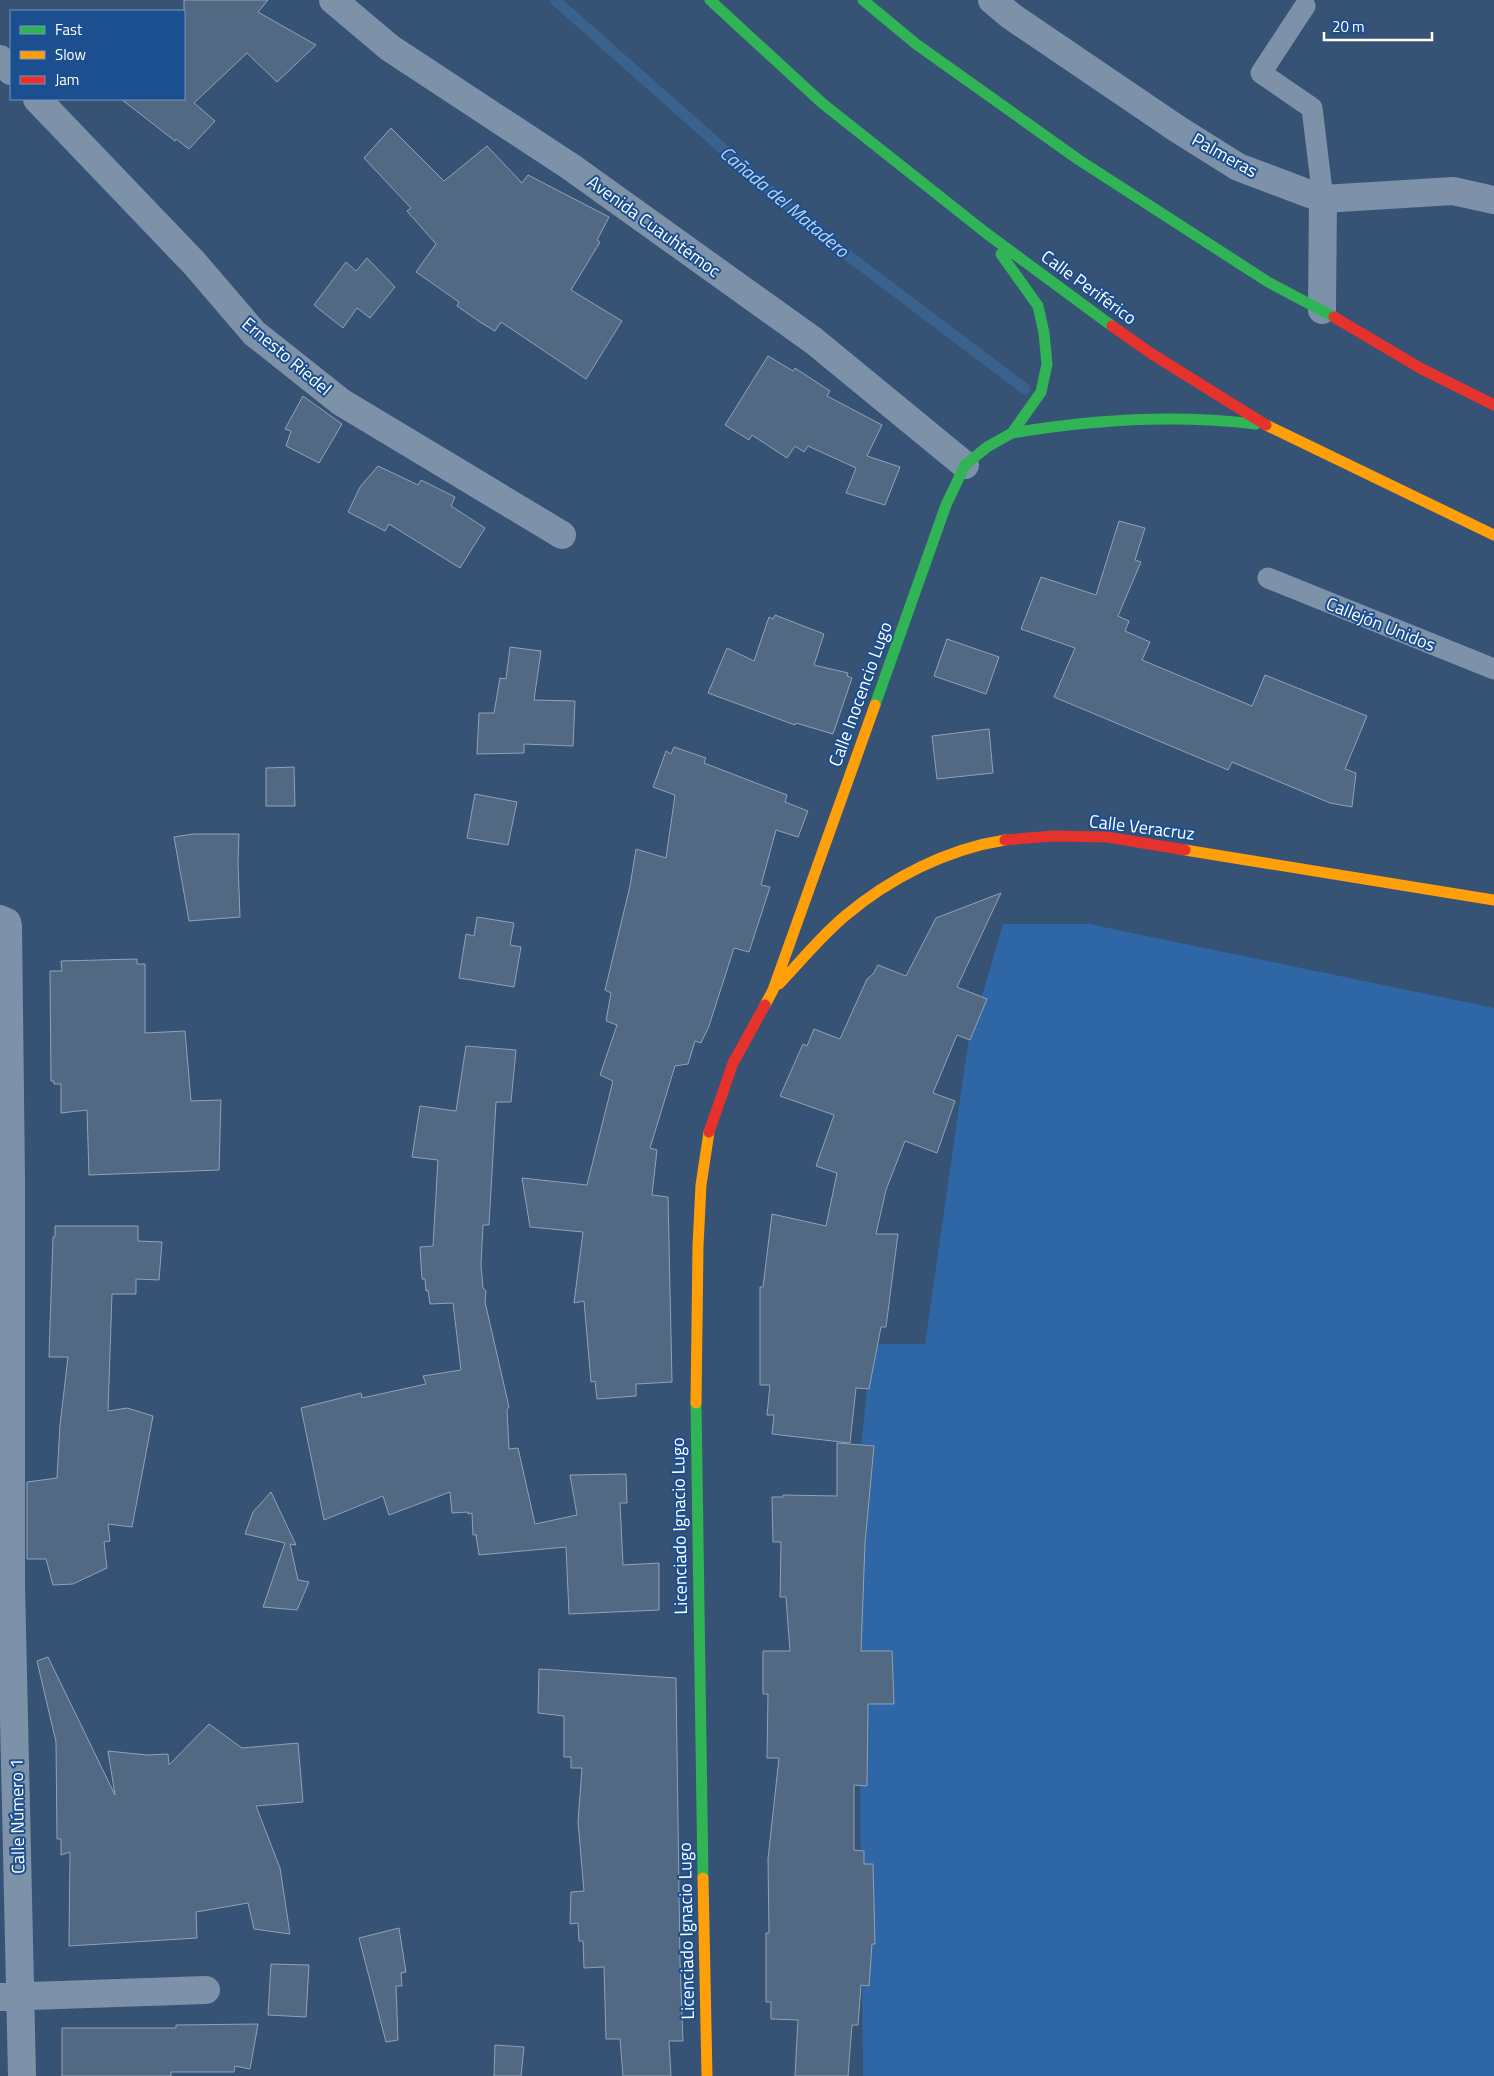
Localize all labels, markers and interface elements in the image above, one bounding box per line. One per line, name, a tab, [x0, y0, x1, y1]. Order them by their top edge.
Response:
legend	[10, 10, 185, 100]
scale bar	[1324, 10, 1432, 42]
text: 20 m	[1332, 15, 1365, 38]
text: Fast	[55, 18, 83, 41]
text: Slow	[55, 43, 86, 66]
text: Jam	[55, 68, 79, 91]
street label: Palmeras	[1187, 126, 1263, 184]
water label: Cañada del Matadero	[714, 138, 856, 264]
street label: Avenida Cuauhtémoc	[582, 168, 726, 284]
street label: Calle Periférico	[1036, 243, 1142, 331]
street label: Ernesto Riedel	[236, 310, 338, 402]
street label: Callejón Unidos	[1322, 590, 1440, 658]
street label: Calle Inocencio Lugo	[821, 618, 899, 770]
street label: Calle Veracruz	[1088, 807, 1196, 847]
street label: Licenciado Ignacio Lugo	[664, 1437, 694, 1615]
street label: Calle Número 1	[2, 1758, 32, 1874]
street label: Licenciado Ignacio Lugo	[671, 1842, 701, 2020]

